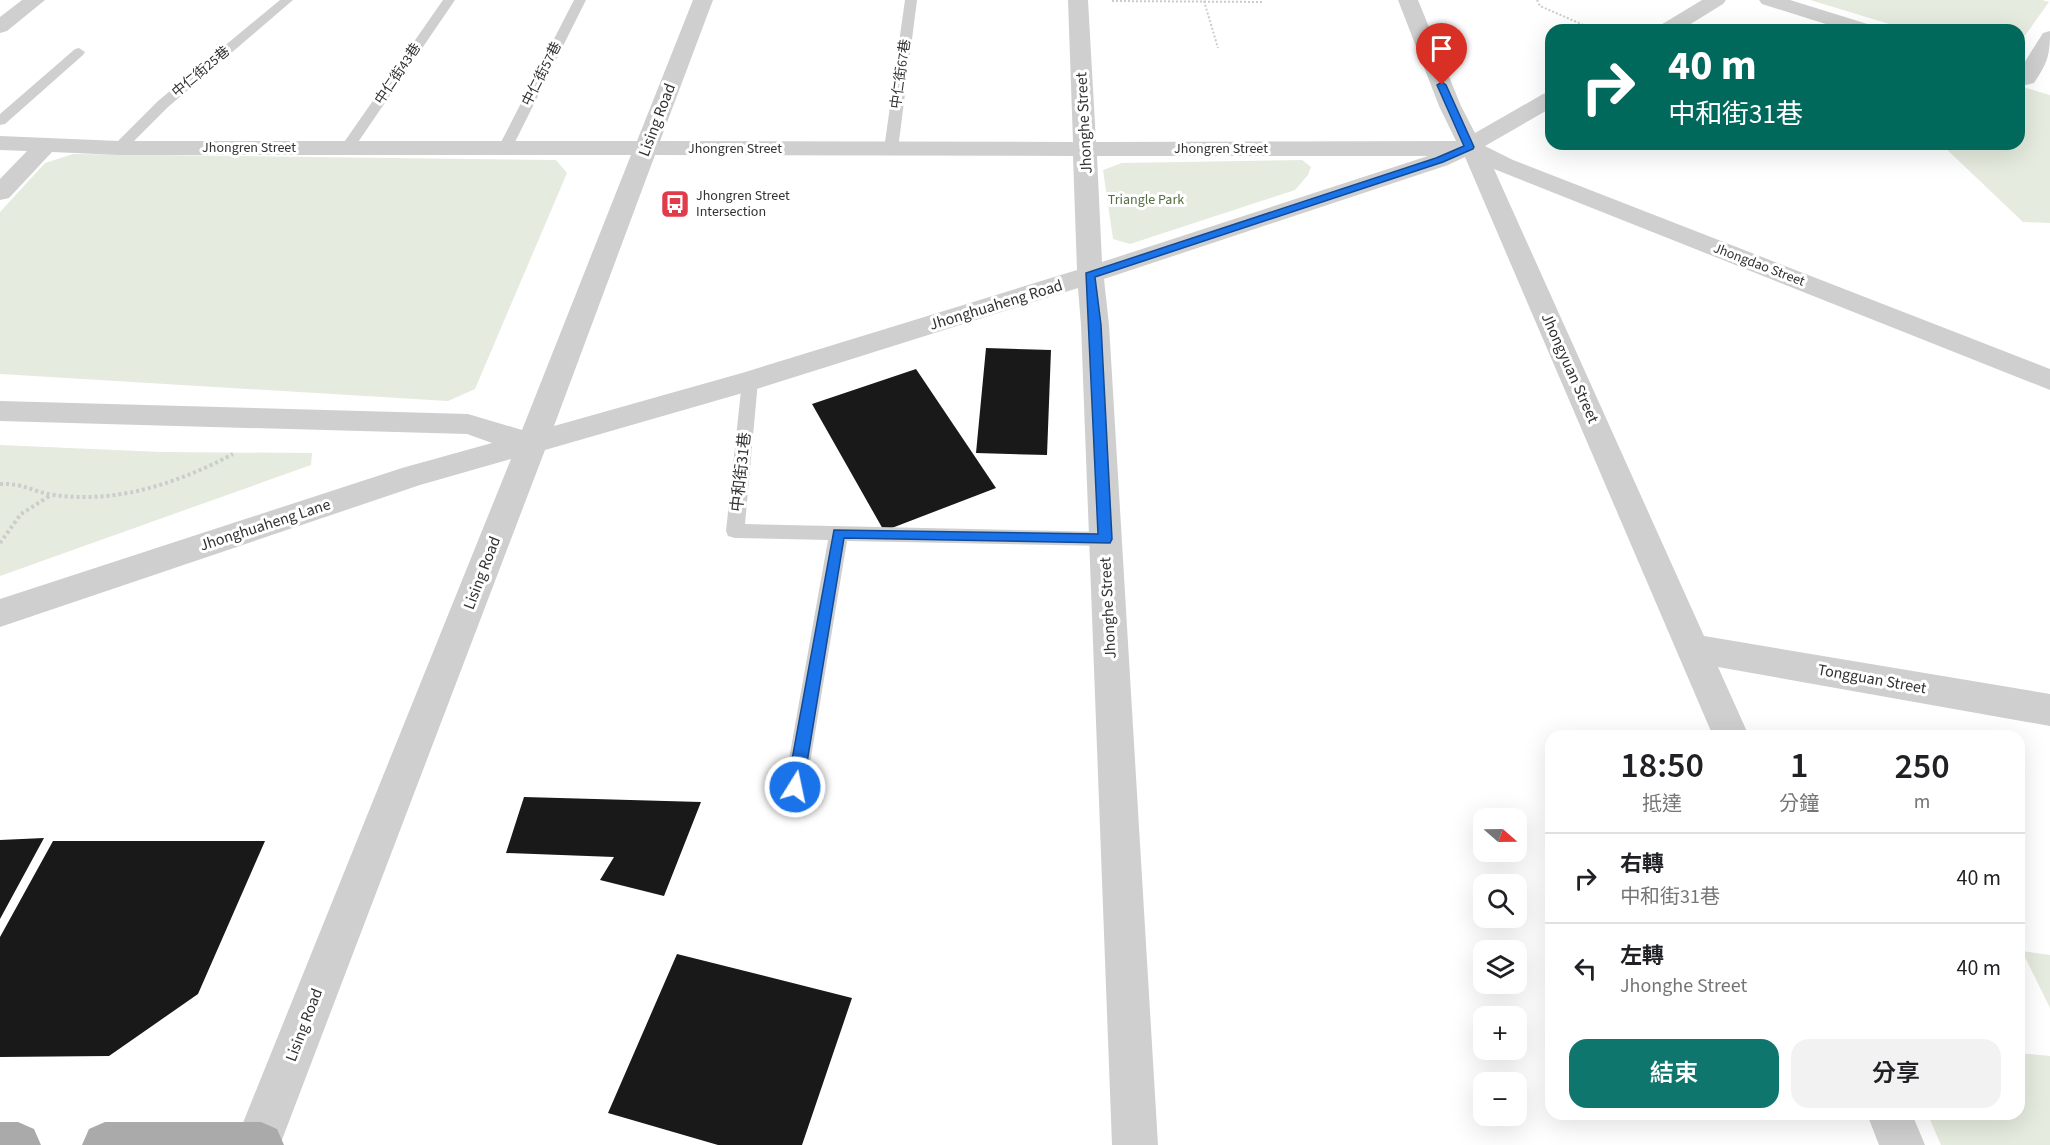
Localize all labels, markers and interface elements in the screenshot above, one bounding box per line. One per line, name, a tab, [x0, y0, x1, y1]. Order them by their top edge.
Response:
pin	[1416, 23, 1467, 85]
icon: arrive	[1425, 32, 1458, 65]
text: 40 m	[1668, 36, 1757, 96]
street label: 中仁街57巷	[517, 38, 567, 110]
street label: 中仁街67巷	[886, 38, 916, 110]
street label: 中仁街43巷	[370, 39, 426, 109]
street label: 中仁街25巷	[168, 42, 234, 102]
icon: right	[1569, 48, 1647, 126]
street label: Jhonghe Street	[1070, 71, 1098, 174]
street label: Lising Road	[633, 80, 681, 160]
text: 中和街31巷	[1668, 95, 1803, 134]
street label: Jhongren Street	[202, 138, 296, 158]
street label: Jhongren Street	[688, 139, 782, 159]
street label: Jhongren Street	[1174, 139, 1268, 159]
place label: Jhongren Street Intersection	[696, 186, 790, 222]
bus stop icon: Jhongren Street Intersection	[659, 188, 691, 220]
park label: Triangle Park	[1108, 190, 1184, 210]
street label: Jhongdao Street	[1710, 238, 1808, 292]
street label: Jhonghuaheng Road	[927, 274, 1065, 336]
street label: Jhongyuan Street	[1536, 309, 1604, 427]
street label: 中和街31巷	[726, 431, 756, 513]
street label: Jhonghuaheng Lane	[197, 493, 333, 557]
street label: Lising Road	[458, 533, 506, 613]
street label: Jhonghe Street	[1094, 556, 1122, 659]
street label: Tongguan Street	[1816, 659, 1929, 699]
text: 18:50	[1620, 740, 1704, 791]
text: 1	[1790, 740, 1808, 791]
text: 250	[1894, 741, 1950, 792]
position arrow	[763, 755, 827, 819]
text: m	[1914, 788, 1930, 816]
text: 抵達	[1642, 790, 1682, 818]
text: 分鐘	[1779, 790, 1819, 818]
north arrow	[1473, 808, 1527, 862]
map controls	[1473, 808, 1527, 1126]
text: 右轉	[1620, 848, 1664, 880]
icon: right	[1569, 862, 1602, 895]
text: 40 m	[1956, 862, 2001, 894]
button: search	[1473, 874, 1527, 928]
text: 中和街31巷	[1620, 883, 1720, 911]
button: layers	[1473, 940, 1527, 994]
text: 左轉	[1620, 940, 1664, 972]
icon: left	[1569, 952, 1602, 985]
text: 40 m	[1956, 952, 2001, 984]
text: Jhonghe Street	[1620, 972, 1747, 1000]
street label: Lising Road	[280, 985, 328, 1065]
button: +	[1473, 1006, 1527, 1060]
button: 結束	[1569, 1039, 1779, 1108]
button: 分享	[1791, 1039, 2001, 1108]
button: −	[1473, 1072, 1527, 1126]

